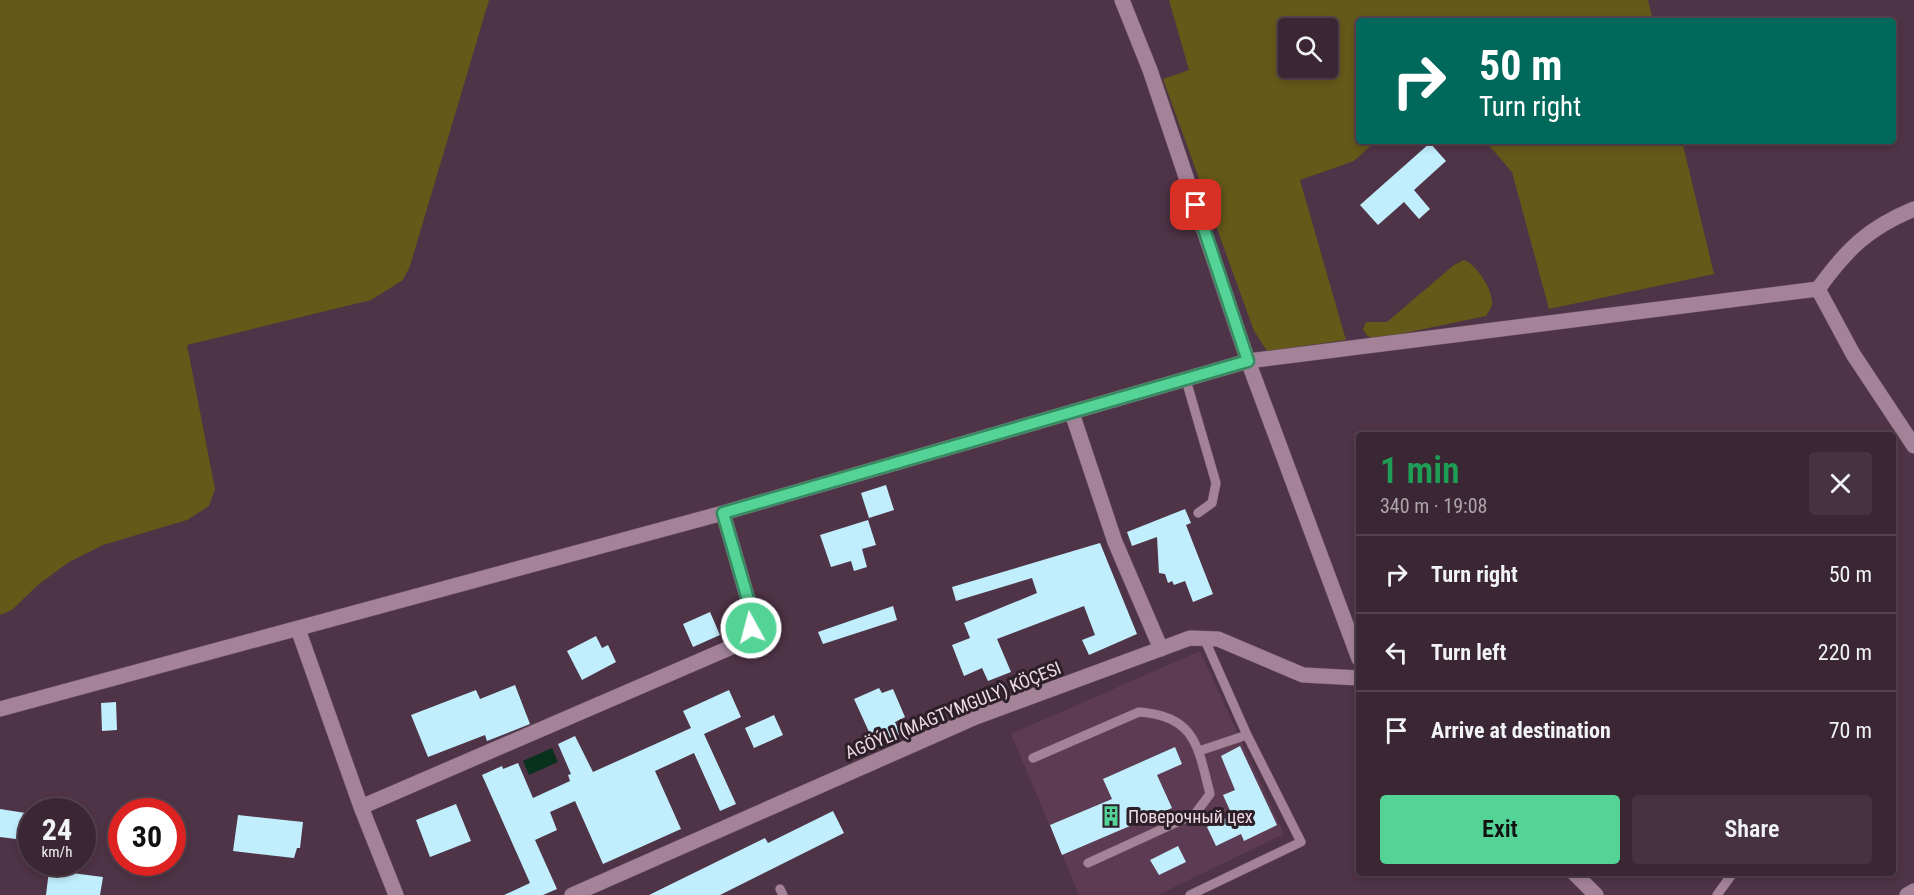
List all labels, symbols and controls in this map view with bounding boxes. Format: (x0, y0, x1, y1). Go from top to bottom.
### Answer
map controls (1278, 18, 1338, 78)
button: search (1278, 18, 1338, 78)
text: 50 m (1479, 41, 1562, 90)
icon: right (1380, 42, 1458, 120)
text: Turn right (1479, 91, 1581, 123)
pin (1170, 179, 1221, 230)
icon: arrive (1179, 188, 1212, 221)
text: 1 min (1380, 450, 1460, 492)
button: close (1809, 452, 1872, 515)
text: 340 m · 19:08 (1380, 494, 1487, 518)
icon: right (1380, 558, 1413, 591)
text: Turn right (1431, 562, 1518, 587)
text: 50 m (1829, 562, 1872, 587)
position arrow (719, 596, 783, 660)
icon: left (1380, 636, 1413, 669)
text: Turn left (1431, 640, 1506, 665)
text: 220 m (1818, 640, 1872, 665)
street label: AGÖÝLI (MAGTYMGULY) KÖÇESI (842, 657, 1064, 764)
icon: arrive (1380, 714, 1413, 747)
text: Arrive at destination (1431, 718, 1611, 743)
text: 70 m (1829, 718, 1872, 743)
button: Exit (1380, 795, 1620, 864)
button: Share (1632, 795, 1872, 864)
speed limit sign: 30 (108, 798, 186, 876)
building icon: Поверочный цех (1099, 804, 1123, 828)
place label: Поверочный цех (1128, 806, 1253, 827)
text: 24 (42, 812, 72, 847)
text: km/h (42, 843, 72, 861)

